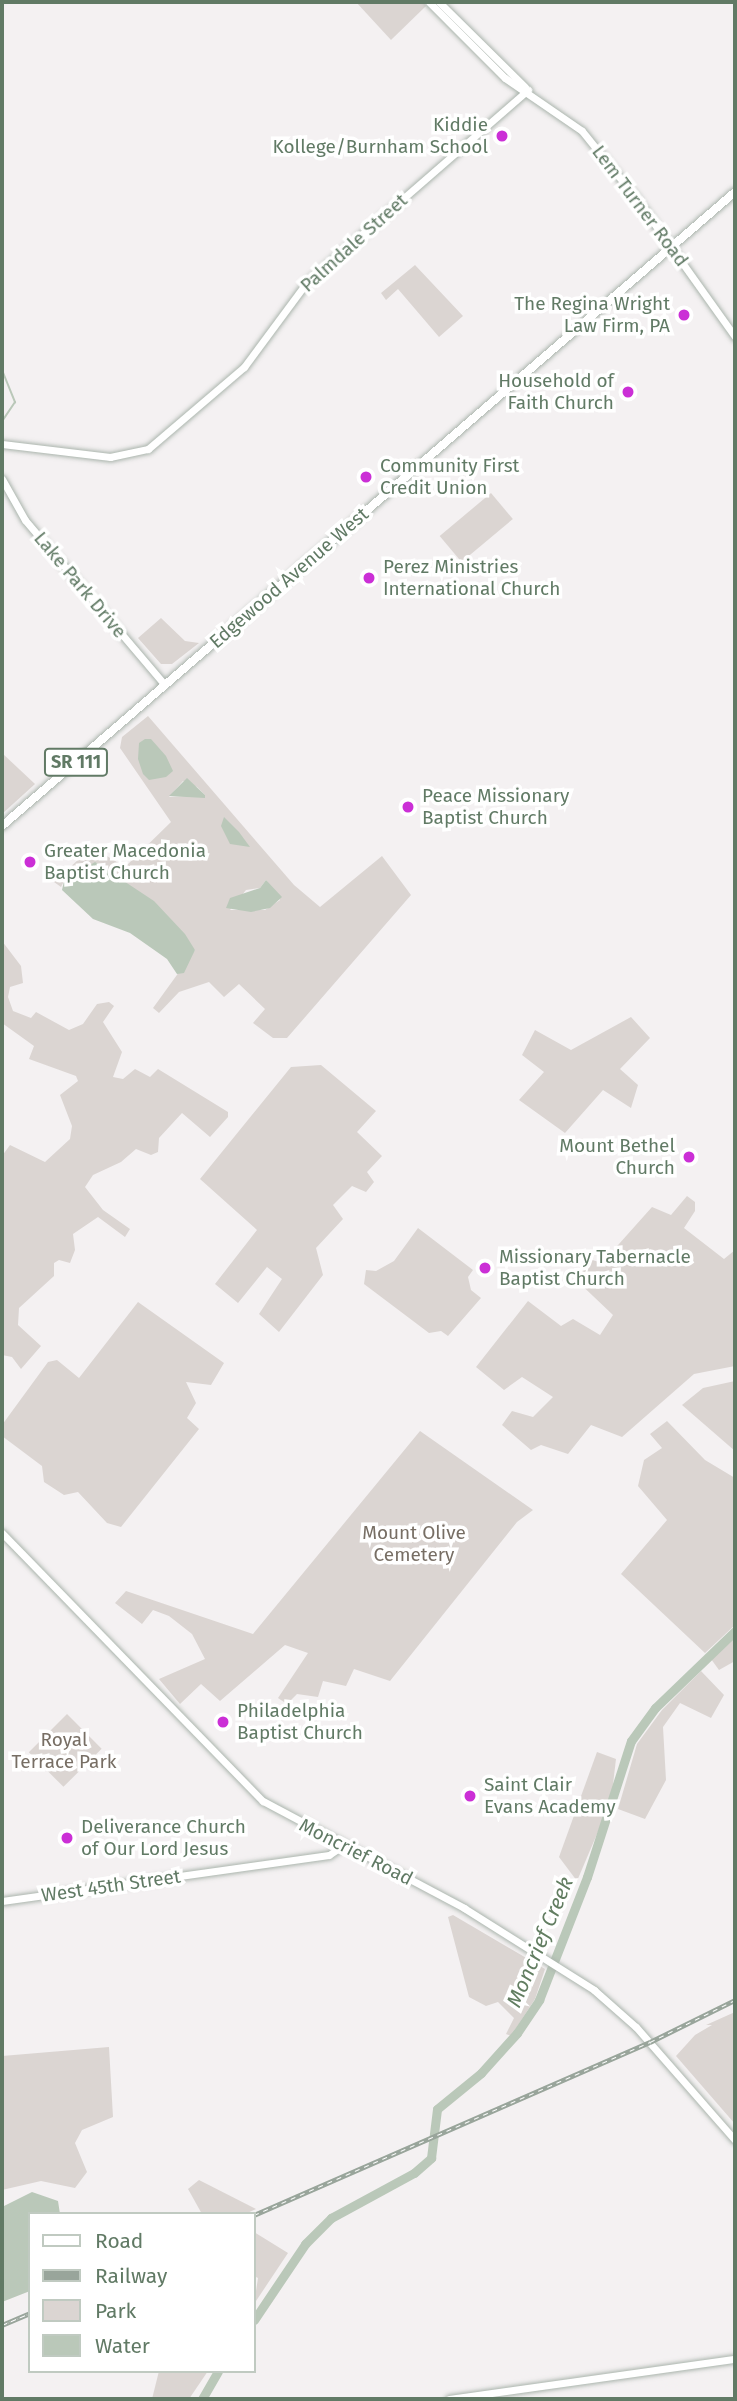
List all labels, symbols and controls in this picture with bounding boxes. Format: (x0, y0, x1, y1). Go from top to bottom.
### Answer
place label: Kiddie Kollege/Burnham School (273, 114, 488, 158)
marker: Kiddie Kollege/Burnham School (494, 128, 510, 144)
street label: Lem Turner Road (587, 141, 693, 271)
street label: Palmdale Street (296, 189, 412, 297)
place label: The Regina Wright Law Firm, PA (514, 293, 670, 337)
marker: The Regina Wright Law Firm, PA (676, 307, 692, 323)
place label: Household of Faith Church (498, 370, 614, 414)
marker: Household of Faith Church (620, 384, 636, 400)
place label: Community First Credit Union (380, 455, 519, 499)
marker: Community First Credit Union (358, 469, 374, 485)
street label: Edgewood Avenue West (205, 503, 373, 653)
street label: Lake Park Drive (29, 527, 131, 643)
place label: Perez Ministries International Church (383, 556, 560, 600)
marker: Perez Ministries International Church (361, 570, 377, 586)
road number: SR 111 (43, 748, 109, 776)
place label: Peace Missionary Baptist Church (422, 785, 569, 829)
marker: Peace Missionary Baptist Church (400, 799, 416, 815)
place label: Greater Macedonia Baptist Church (44, 840, 206, 884)
marker: Greater Macedonia Baptist Church (22, 854, 38, 870)
place label: Mount Bethel Church (559, 1135, 675, 1179)
marker: Mount Bethel Church (681, 1149, 697, 1165)
place label: Missionary Tabernacle Baptist Church (499, 1246, 691, 1290)
marker: Missionary Tabernacle Baptist Church (477, 1260, 493, 1276)
park label: Mount Olive Cemetery (362, 1522, 466, 1566)
place label: Philadelphia Baptist Church (237, 1700, 363, 1744)
marker: Philadelphia Baptist Church (215, 1714, 231, 1730)
park label: Royal Terrace Park (12, 1729, 116, 1773)
place label: Saint Clair Evans Academy (484, 1774, 616, 1818)
marker: Saint Clair Evans Academy (462, 1788, 478, 1804)
street label: Moncrief Road (295, 1814, 417, 1890)
place label: Deliverance Church of Our Lord Jesus (81, 1816, 246, 1860)
marker: Deliverance Church of Our Lord Jesus (59, 1830, 75, 1846)
street label: West 45th Street (40, 1865, 182, 1907)
water label: Moncrief Creek (501, 1873, 579, 2011)
legend (28, 2212, 256, 2373)
text: Road (95, 2228, 143, 2254)
text: Railway (95, 2263, 167, 2289)
text: Park (95, 2298, 136, 2324)
text: Water (95, 2333, 150, 2359)

